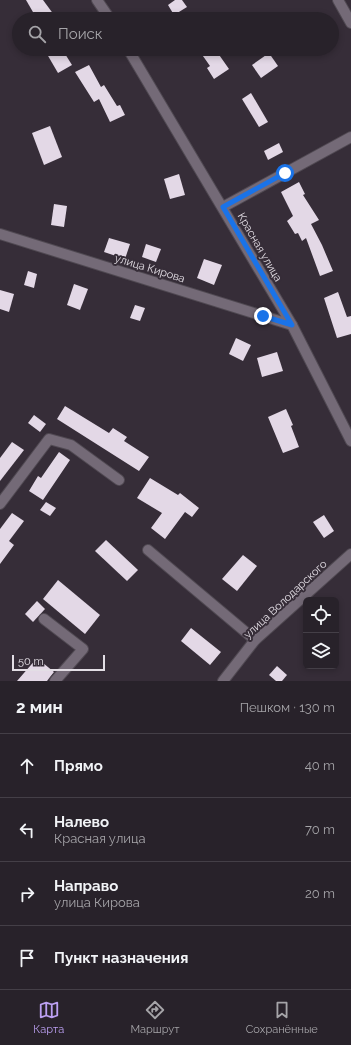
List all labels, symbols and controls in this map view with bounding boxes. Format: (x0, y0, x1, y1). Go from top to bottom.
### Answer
search box (12, 12, 339, 56)
icon: search (26, 23, 48, 45)
text: Поиск (58, 25, 103, 43)
route start (276, 164, 294, 182)
street label: Красная улица (235, 210, 285, 284)
street label: улица Кирова (113, 252, 186, 285)
route end (254, 307, 272, 325)
street label: улица Володарского (241, 557, 330, 641)
map controls (303, 597, 339, 669)
button: locate (303, 597, 339, 633)
button: layers (303, 633, 339, 669)
scale bar (12, 653, 105, 672)
text: 50 m (18, 655, 44, 668)
text: 2 мин (16, 697, 63, 717)
text: Пешком · 130 m (240, 700, 335, 715)
icon: ahead (16, 755, 38, 777)
text: Прямо (54, 757, 103, 775)
text: 40 m (305, 758, 335, 773)
text: Налево (54, 813, 109, 831)
icon: left (16, 819, 38, 841)
text: 70 m (305, 822, 335, 837)
text: Красная улица (54, 831, 146, 846)
text: Направо (54, 877, 118, 895)
icon: right (16, 883, 38, 905)
text: 20 m (305, 886, 335, 901)
text: улица Кирова (54, 895, 140, 910)
icon: arrive (16, 947, 38, 969)
text: Пункт назначения (54, 949, 188, 967)
tab: Карта (33, 999, 64, 1036)
tab: Маршрут (130, 999, 179, 1036)
tab: Сохранённые (246, 999, 318, 1036)

